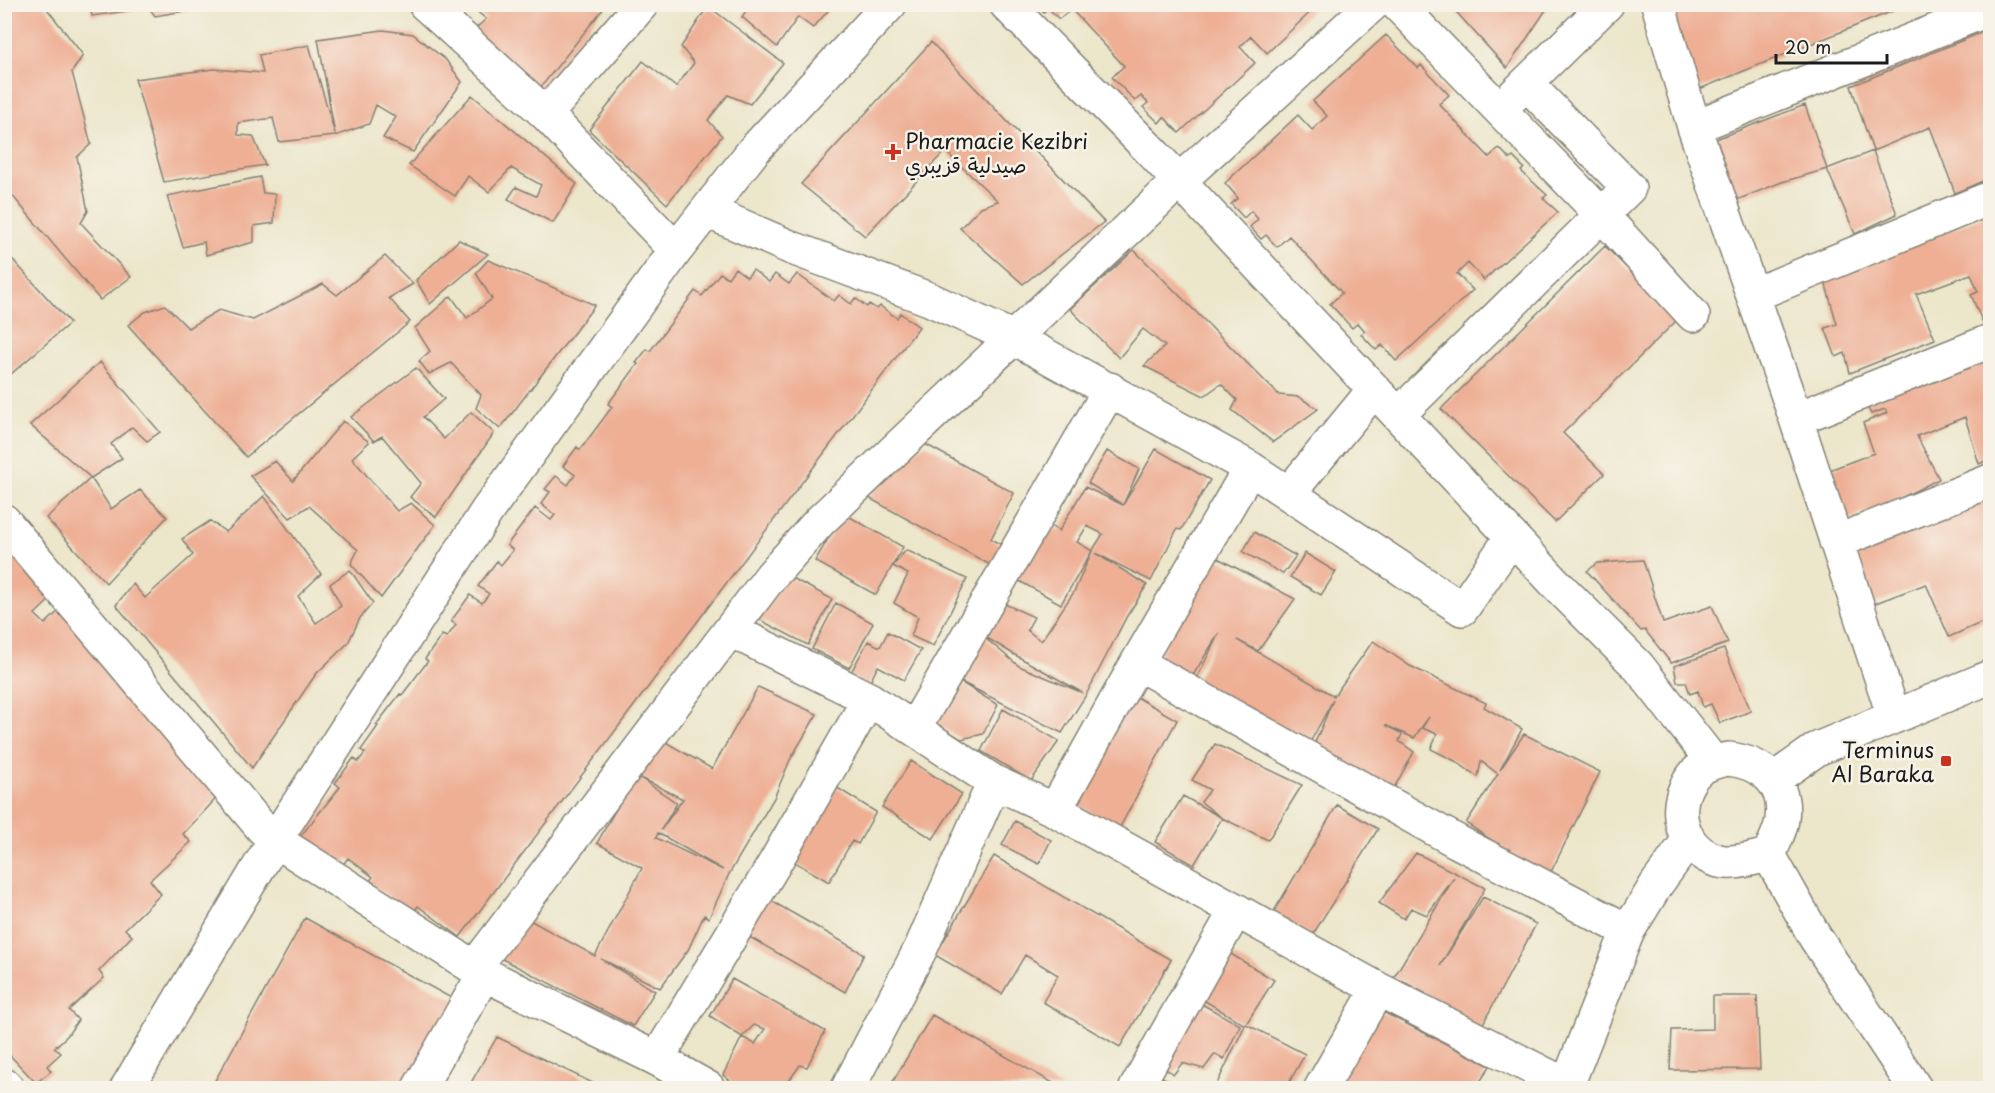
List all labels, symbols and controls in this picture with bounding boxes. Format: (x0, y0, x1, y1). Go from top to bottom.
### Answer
scale bar (1776, 27, 1887, 65)
text: 20 m (1785, 33, 1831, 60)
place label: Pharmacie Kezibri صيدلية قزيبري (905, 124, 1088, 181)
marker: Pharmacie Kezibri صيدلية قزيبري (886, 145, 900, 159)
place label: Terminus Al Baraka (1831, 733, 1935, 789)
marker: Terminus Al Baraka (1939, 754, 1953, 768)

